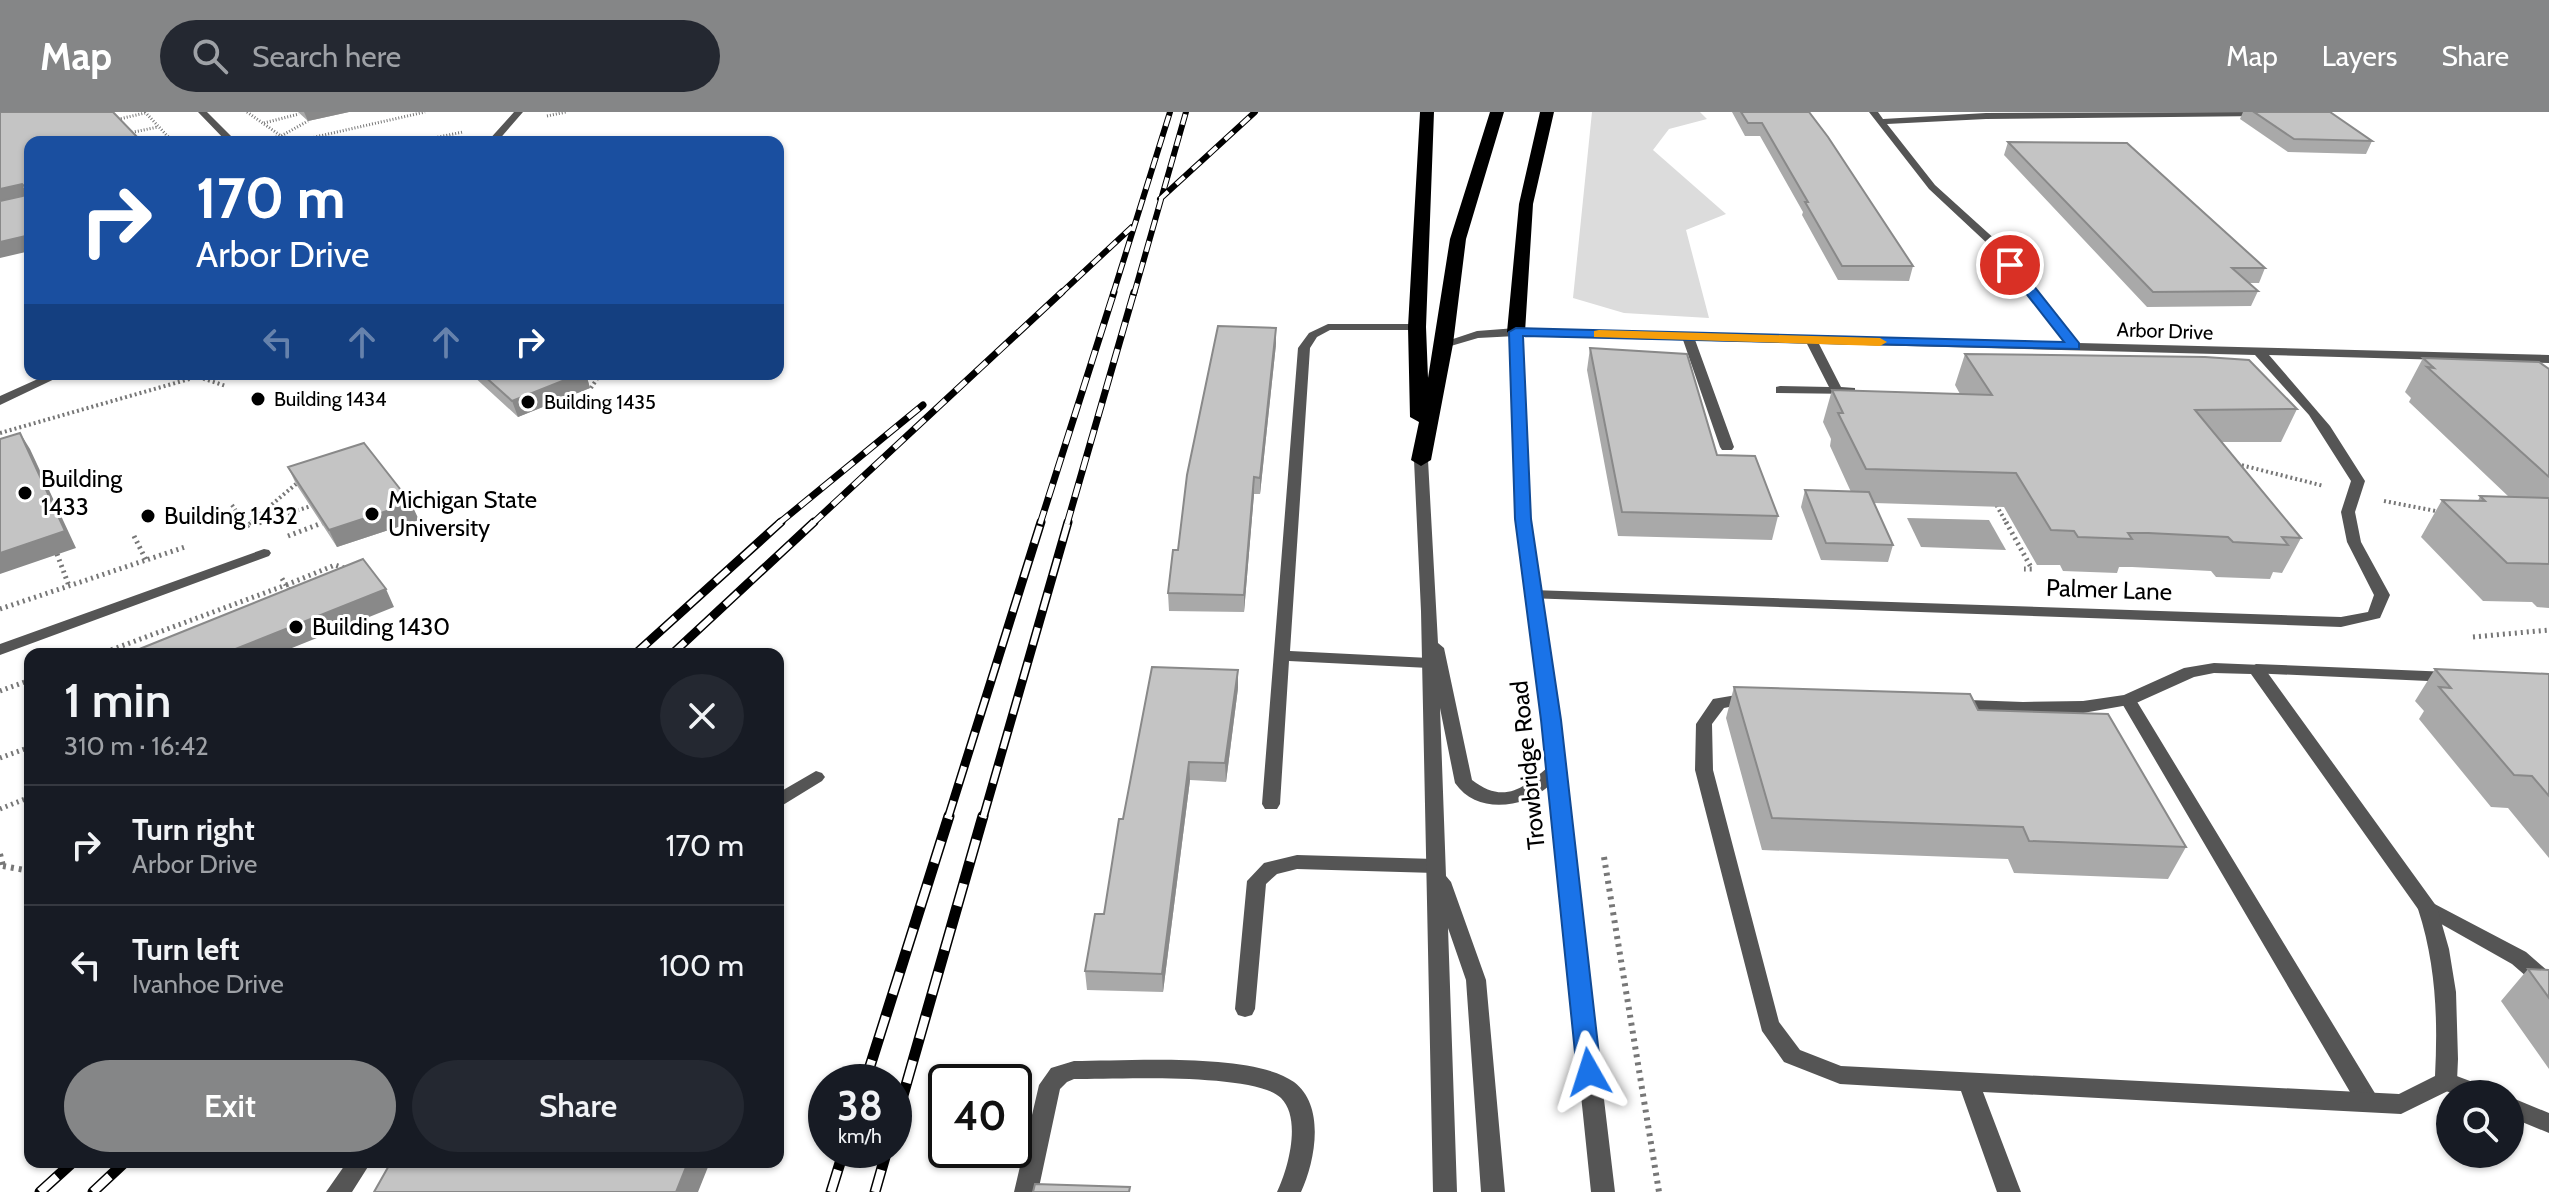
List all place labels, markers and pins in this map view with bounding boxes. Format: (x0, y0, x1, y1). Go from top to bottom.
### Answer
pin (1976, 231, 2044, 299)
place label: Building 1434 (274, 387, 387, 411)
marker: Building 1434 (249, 390, 267, 408)
place label: Building 1435 (544, 390, 656, 414)
marker: Building 1435 (519, 393, 537, 411)
place label: Building 1433 (41, 464, 123, 521)
marker: Building 1433 (16, 484, 34, 502)
place label: Michigan State University (388, 485, 537, 542)
place label: Building 1432 (164, 501, 298, 530)
marker: Michigan State University (363, 505, 381, 523)
marker: Building 1432 (139, 507, 157, 525)
place label: Building 1430 (312, 612, 450, 641)
marker: Building 1430 (287, 618, 305, 636)

